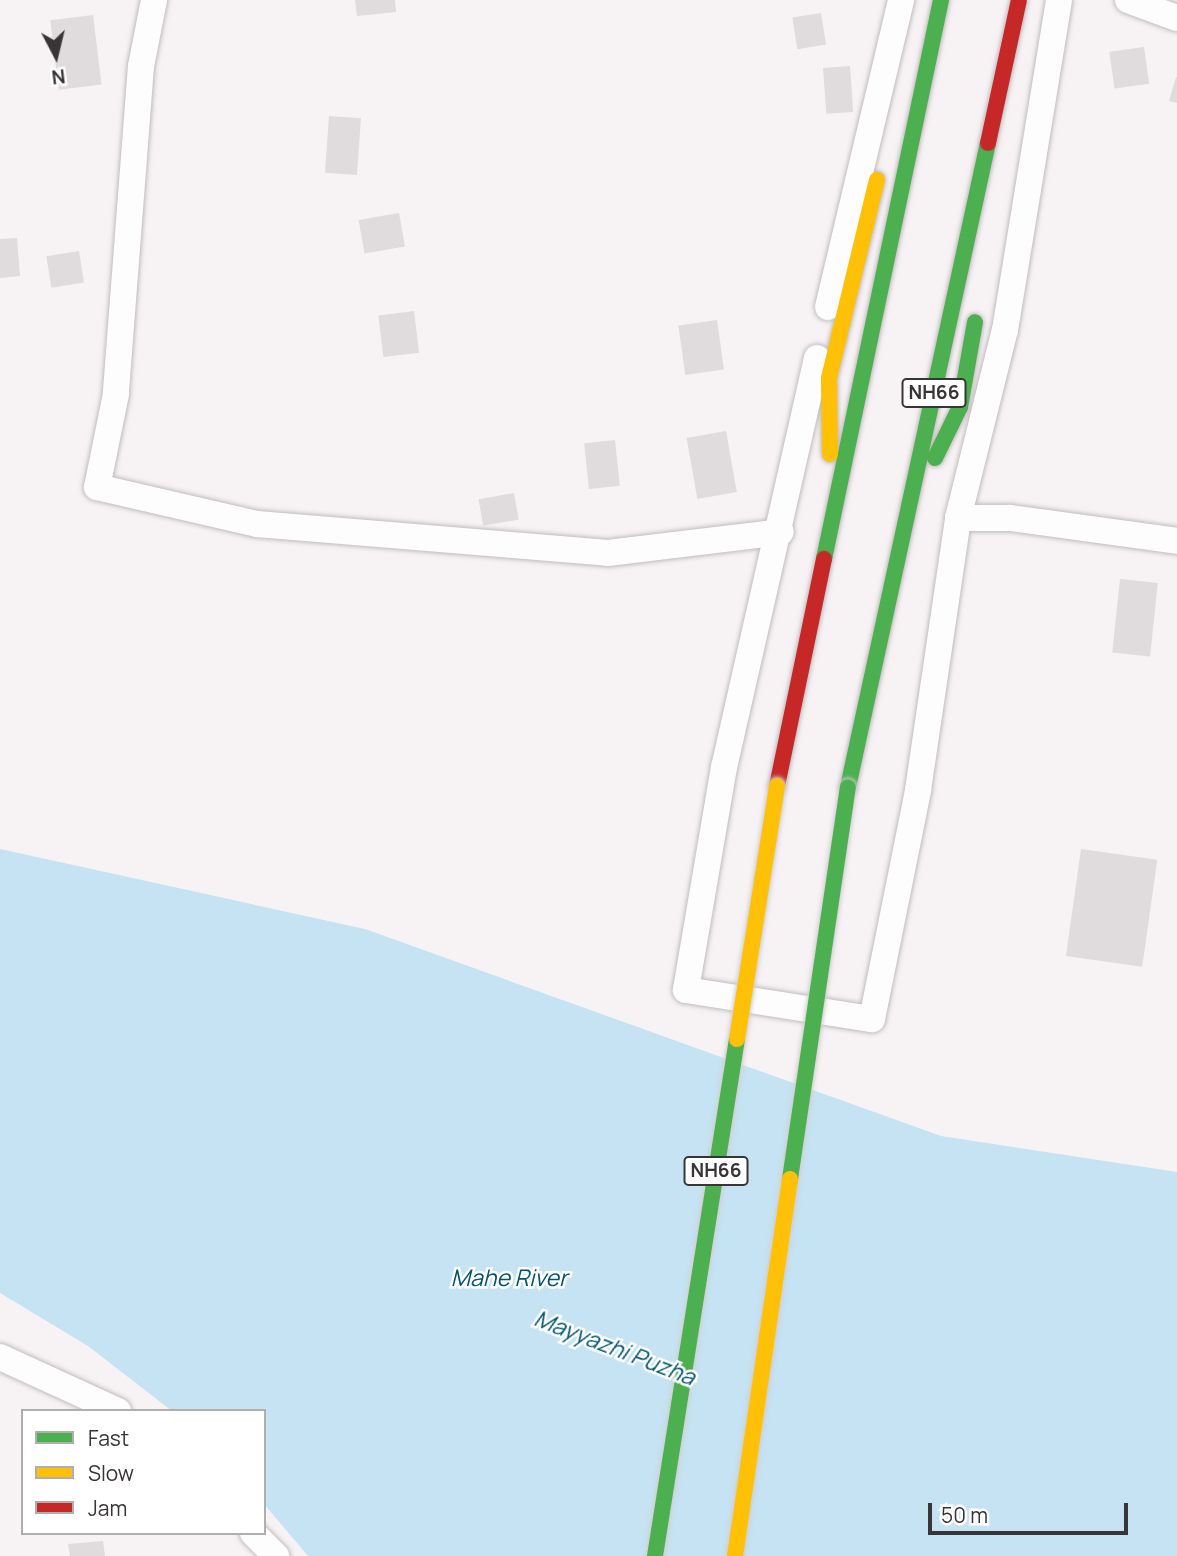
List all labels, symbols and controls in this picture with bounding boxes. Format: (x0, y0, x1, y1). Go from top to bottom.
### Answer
north arrow (21, 21, 91, 91)
text: N (50, 63, 67, 91)
road number: NH66 (901, 378, 967, 408)
road number: NH66 (683, 1156, 749, 1186)
water label: Mahe River (451, 1263, 567, 1291)
water label: Mayyazhi Puzha (531, 1304, 699, 1390)
legend (21, 1409, 266, 1535)
text: Fast (88, 1424, 129, 1452)
text: Slow (88, 1459, 134, 1487)
scale bar (932, 1490, 1132, 1534)
text: Jam (88, 1494, 127, 1522)
text: 50 m (941, 1501, 988, 1529)

